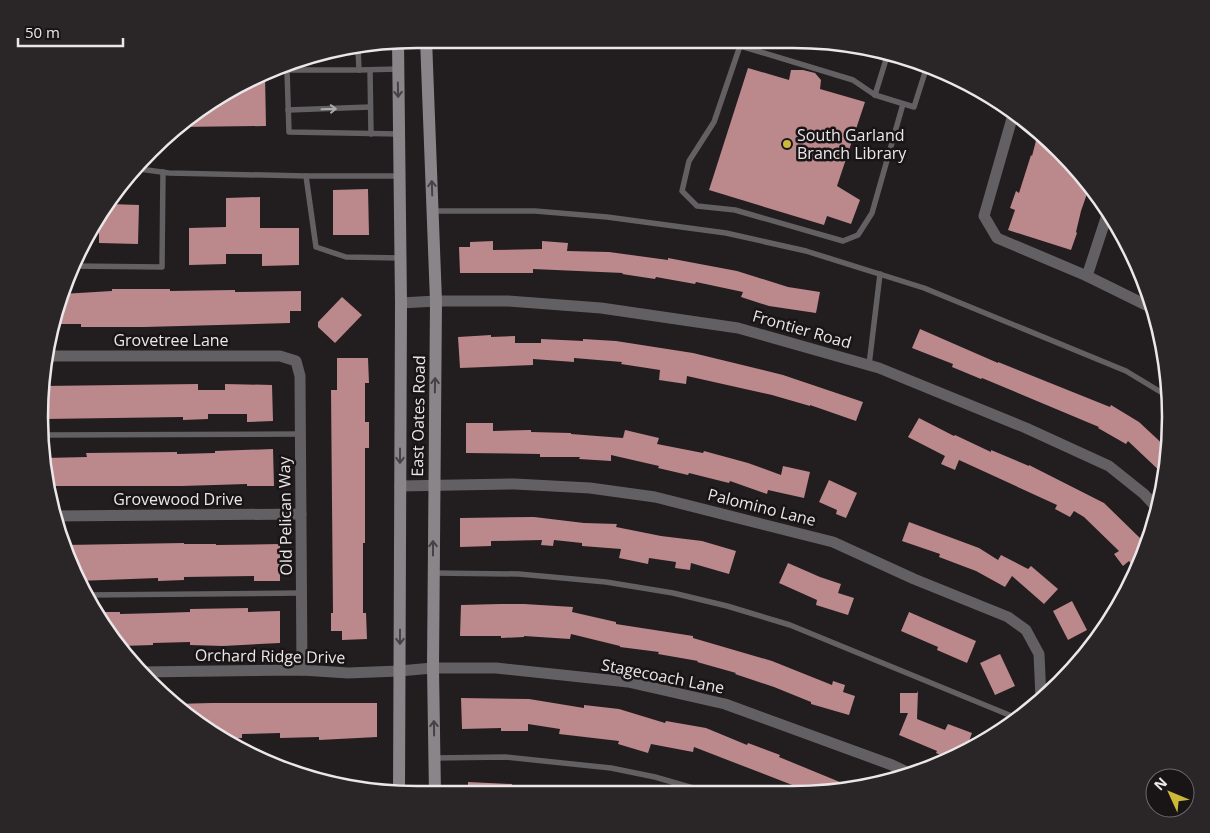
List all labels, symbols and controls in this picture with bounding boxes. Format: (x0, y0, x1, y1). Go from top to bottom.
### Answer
scale bar (18, 15, 122, 47)
text: 50 m (25, 22, 60, 42)
one-way arrow (393, 82, 403, 98)
one-way arrow (321, 104, 337, 113)
place label: South Garland Branch Library (797, 124, 907, 164)
marker: South Garland Branch Library (781, 138, 793, 150)
one-way arrow (427, 180, 437, 196)
street label: Frontier Road (750, 304, 854, 354)
street label: Grovetree Lane (113, 329, 229, 351)
street label: East Oates Road (406, 355, 430, 477)
one-way arrow (430, 377, 440, 394)
one-way arrow (395, 447, 405, 463)
street label: Old Pelican Way (273, 455, 297, 576)
street label: Palomino Lane (706, 483, 818, 531)
street label: Grovewood Drive (113, 488, 243, 510)
one-way arrow (428, 540, 438, 556)
one-way arrow (395, 628, 405, 645)
street label: Orchard Ridge Drive (195, 644, 345, 668)
street label: Stagecoach Lane (600, 653, 726, 699)
one-way arrow (429, 720, 439, 736)
north arrow (1145, 768, 1195, 818)
text: N (1149, 773, 1171, 794)

